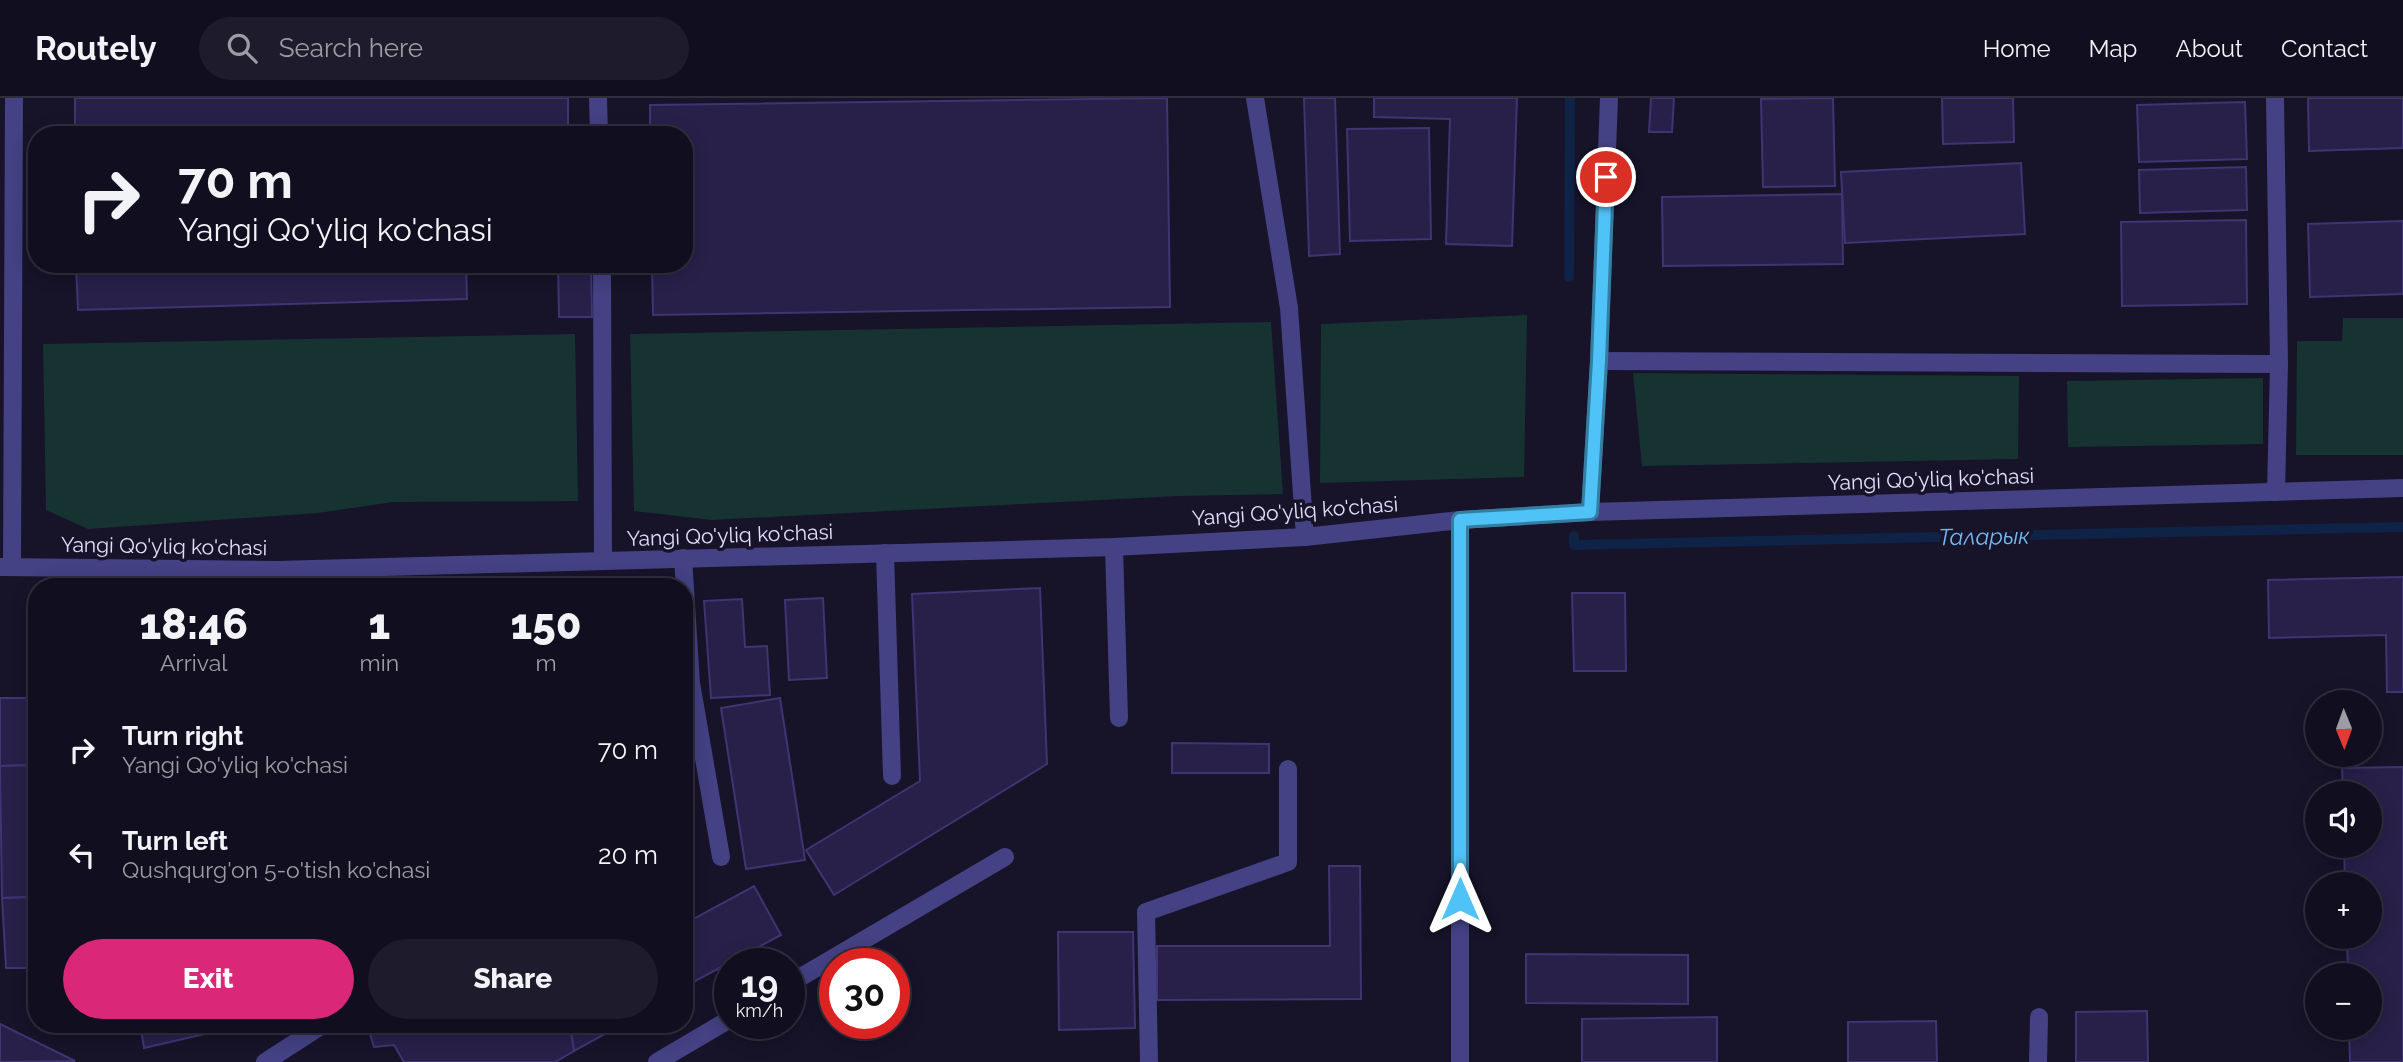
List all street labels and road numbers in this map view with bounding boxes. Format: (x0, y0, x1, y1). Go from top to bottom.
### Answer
street label: Yangi Qo'yliq ko'chasi (1827, 463, 2035, 495)
street label: Yangi Qo'yliq ko'chasi (1191, 491, 1399, 531)
street label: Yangi Qo'yliq ko'chasi (626, 519, 834, 551)
street label: Yangi Qo'yliq ko'chasi (61, 532, 267, 560)

